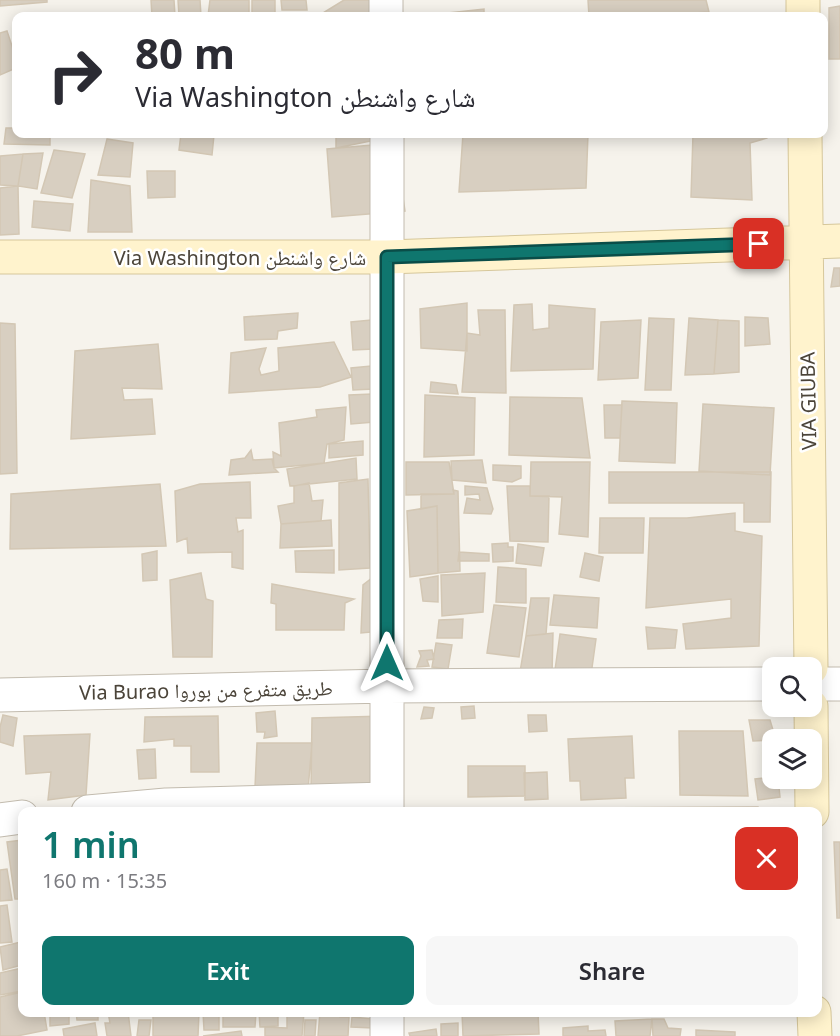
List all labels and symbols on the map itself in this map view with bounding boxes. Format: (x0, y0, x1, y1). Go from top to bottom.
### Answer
pin (733, 218, 784, 269)
street label: Via Washington شارع واشنطن (114, 244, 366, 271)
street label: VIA GIUBA (794, 351, 822, 450)
position arrow (355, 631, 419, 695)
street label: Via Burao طريق متفرع من بوروا (79, 674, 333, 706)

